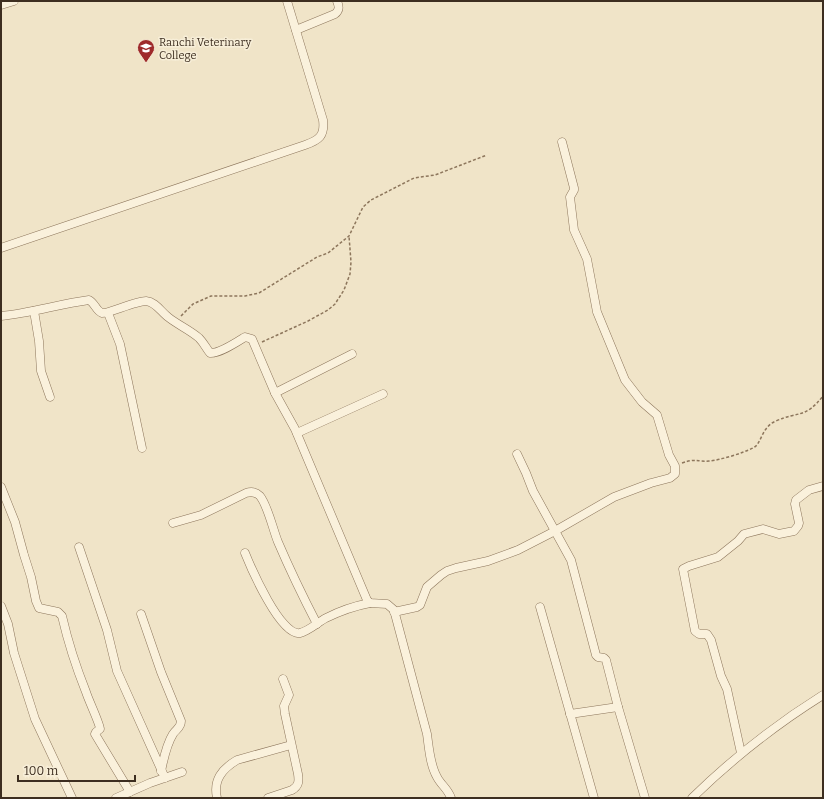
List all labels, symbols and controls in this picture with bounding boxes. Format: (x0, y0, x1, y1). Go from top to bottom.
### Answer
place label: Ranchi Veterinary College (159, 36, 251, 62)
school or university icon: Ranchi Veterinary College (136, 38, 156, 63)
scale bar (18, 757, 135, 783)
text: 100 m (24, 764, 59, 778)

